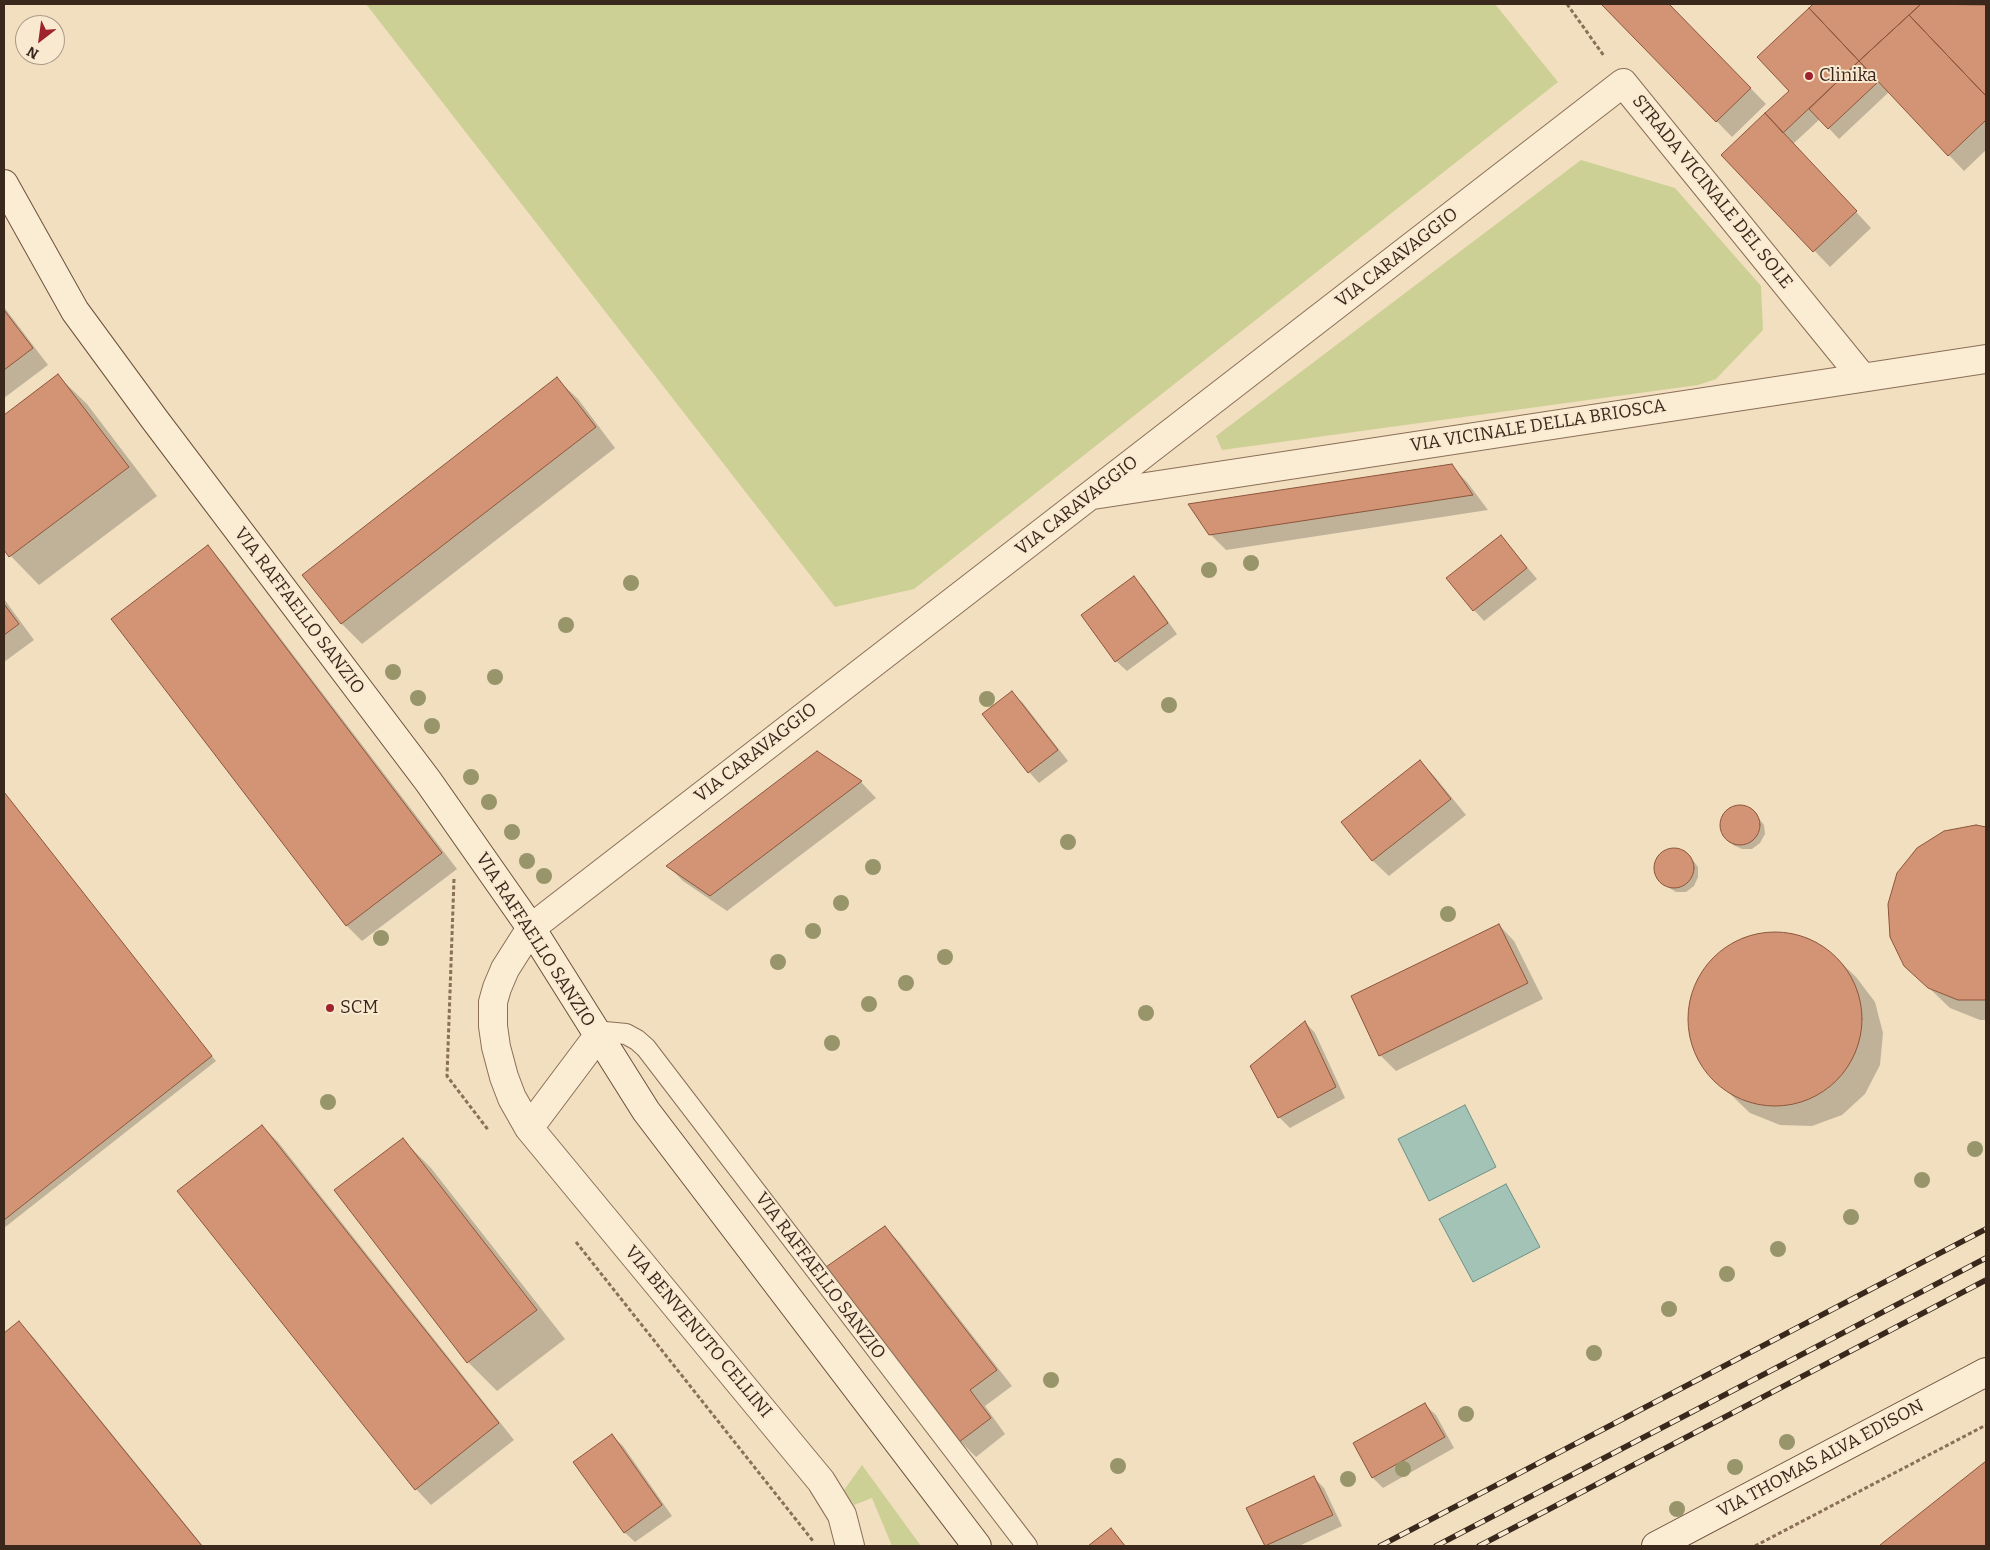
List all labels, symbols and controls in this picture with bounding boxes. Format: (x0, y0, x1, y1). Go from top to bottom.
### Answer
north arrow (15, 15, 65, 65)
text: N (24, 42, 42, 63)
place label: Clinika (1819, 65, 1877, 87)
marker: Clinika (1803, 70, 1815, 82)
street label: STRADA VICINALE DEL SOLE (1627, 91, 1797, 293)
street label: VIA CARAVAGGIO (1331, 203, 1463, 313)
street label: VIA VICINALE DELLA BRIOSCA (1409, 395, 1667, 457)
street label: VIA CARAVAGGIO (1011, 451, 1143, 561)
street label: VIA RAFFAELLO SANZIO (229, 523, 369, 699)
street label: VIA CARAVAGGIO (690, 698, 822, 808)
street label: VIA RAFFAELLO SANZIO (471, 849, 599, 1031)
place label: SCM (340, 997, 378, 1019)
marker: SCM (324, 1002, 336, 1014)
street label: VIA RAFFAELLO SANZIO (750, 1188, 890, 1364)
street label: VIA BENVENUTO CELLINI (620, 1242, 776, 1422)
street label: VIA THOMAS ALVA EDISON (1714, 1395, 1928, 1523)

